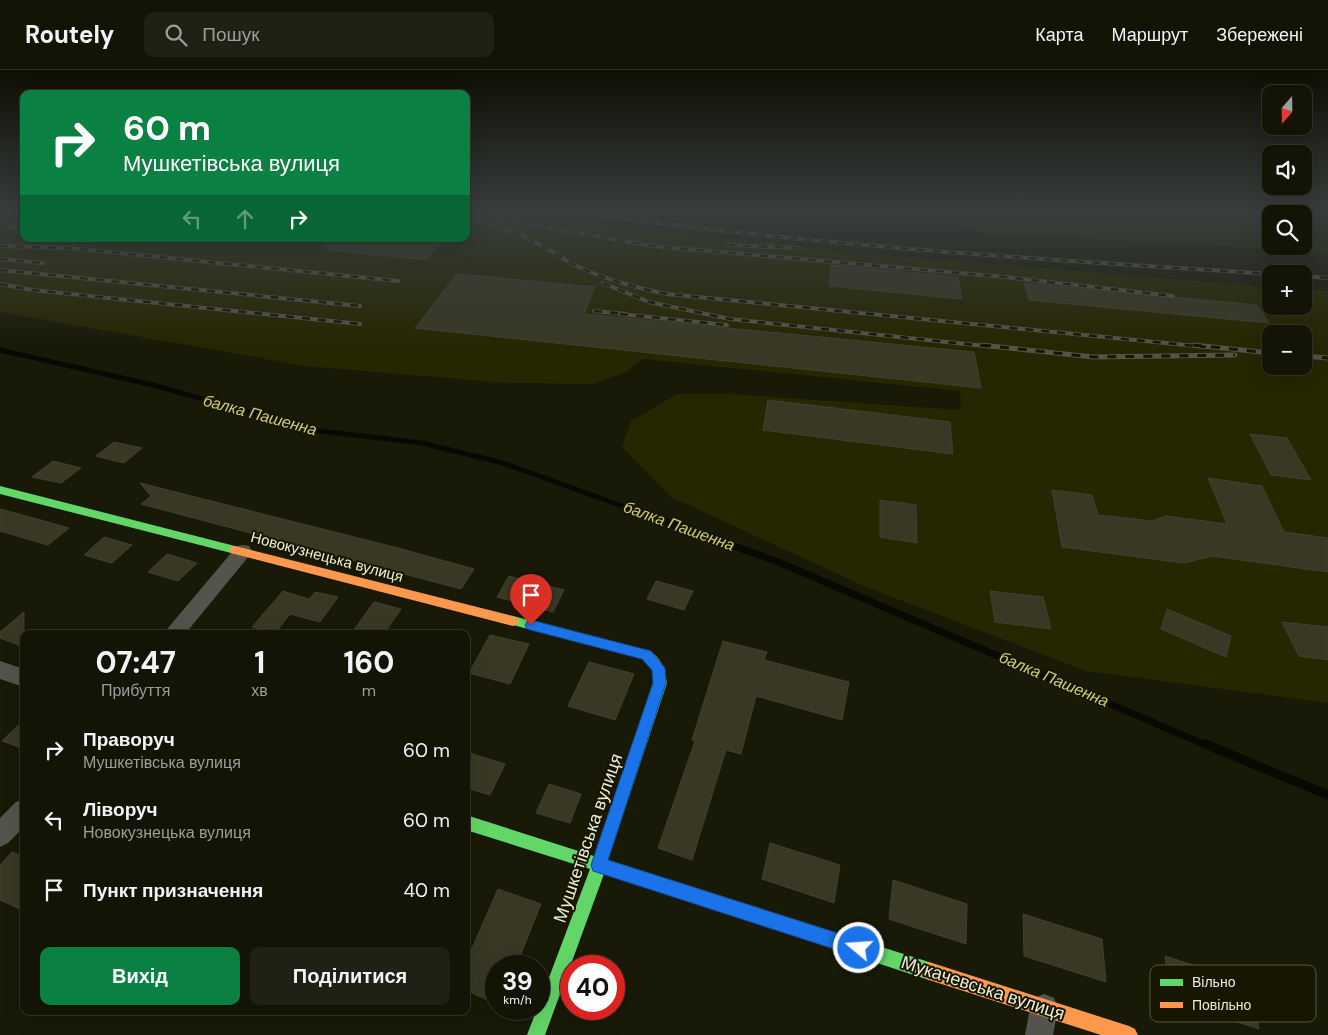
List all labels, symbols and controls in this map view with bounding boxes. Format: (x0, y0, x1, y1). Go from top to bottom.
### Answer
search box (144, 12, 494, 57)
text: Routely (25, 19, 114, 50)
icon: search (162, 21, 190, 49)
text: Пошук (202, 22, 260, 47)
text: Карта (1035, 23, 1083, 47)
text: Маршрут (1111, 23, 1188, 47)
text: Збережені (1216, 23, 1303, 47)
north arrow (1262, 85, 1312, 135)
map controls (1262, 85, 1312, 375)
text: 60 m (123, 105, 211, 151)
icon: right (40, 110, 105, 175)
button: sound (1262, 145, 1312, 195)
text: Мушкетівська вулиця (123, 149, 340, 178)
icon: left (178, 205, 206, 233)
icon: ahead (231, 205, 259, 233)
icon: right (284, 205, 312, 233)
button: search (1262, 205, 1312, 255)
button: + (1262, 265, 1312, 315)
button: − (1262, 325, 1312, 375)
water label: балка Пашенна (201, 390, 319, 440)
water label: балка Пашенна (620, 496, 738, 556)
street label: Новокузнецька вулиця (248, 527, 406, 587)
pin (510, 574, 552, 625)
icon: arrive (517, 581, 545, 609)
text: 07:47 (96, 643, 176, 682)
text: 1 (254, 643, 265, 682)
text: 160 (343, 643, 394, 682)
water label: балка Пашенна (996, 646, 1112, 712)
text: Прибуття (101, 680, 170, 701)
text: хв (251, 680, 268, 701)
text: m (362, 680, 376, 701)
text: Праворуч (83, 727, 175, 752)
icon: right (40, 736, 68, 764)
text: 60 m (403, 738, 450, 763)
street label: Мушкетівська вулиця (548, 750, 628, 926)
text: Мушкетівська вулиця (83, 752, 241, 773)
text: Ліворуч (83, 797, 158, 822)
icon: left (40, 806, 68, 834)
text: 60 m (403, 808, 450, 833)
text: Новокузнецька вулиця (83, 822, 251, 843)
icon: arrive (40, 876, 68, 904)
text: Пункт призначення (83, 878, 263, 903)
text: 40 m (403, 878, 450, 903)
position arrow (832, 921, 884, 973)
button: Вихід (40, 947, 240, 1005)
button: Поділитися (250, 947, 450, 1005)
street label: Мукачевська вулиця (898, 950, 1068, 1026)
speed limit sign: 40 (560, 955, 625, 1020)
text: 39 (502, 965, 533, 998)
legend (1150, 965, 1316, 1022)
text: Вільно (1192, 973, 1236, 991)
text: km/h (503, 992, 532, 1008)
text: Повільно (1192, 996, 1252, 1014)

